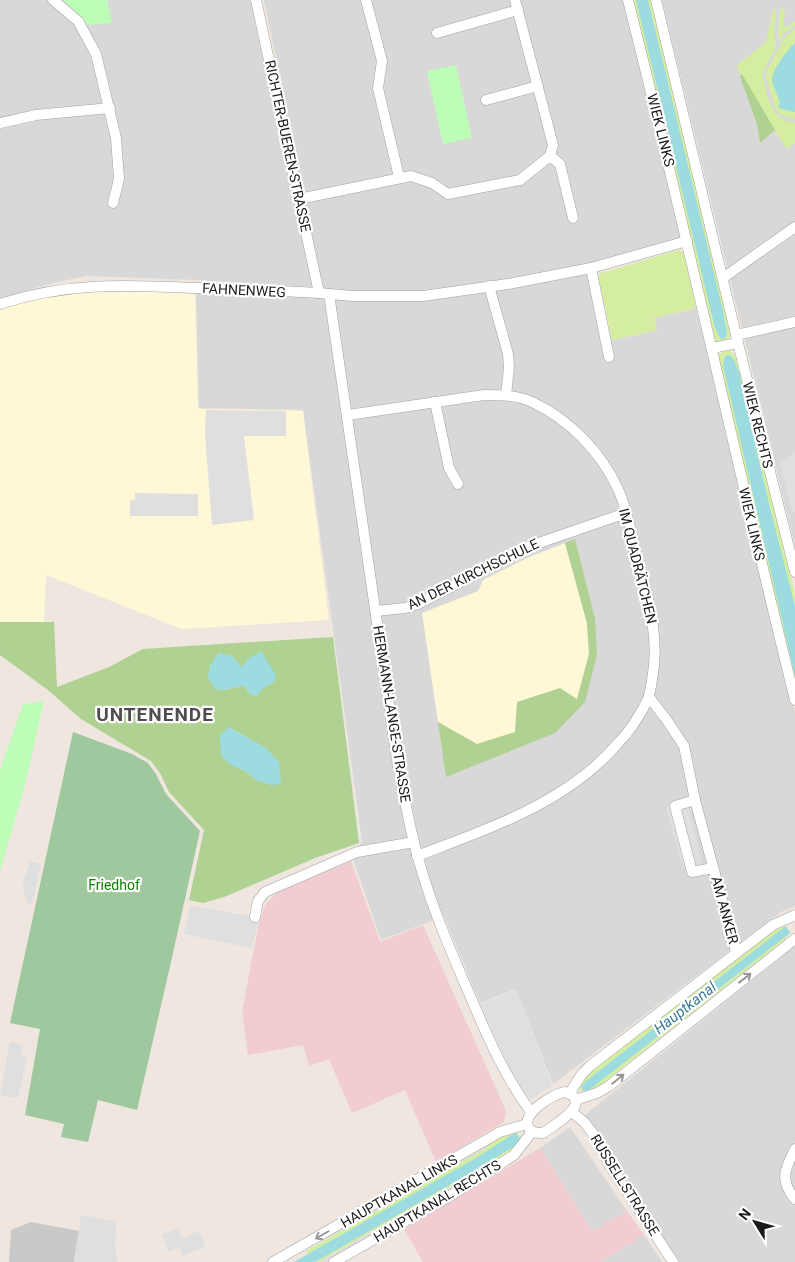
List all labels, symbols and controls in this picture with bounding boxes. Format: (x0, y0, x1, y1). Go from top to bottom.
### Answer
street label: RICHTER-BUEREN-STRASSE (262, 59, 314, 233)
street label: WIEK LINKS (644, 92, 678, 168)
street label: FAHNENWEG (202, 280, 286, 300)
street label: WIEK RECHTS (740, 380, 776, 470)
street label: WIEK LINKS (736, 486, 768, 562)
street label: IM QUADRÄTCHEN (616, 507, 660, 625)
street label: AN DER KIRCHSCHULE (405, 535, 541, 613)
street label: HERMANN-LANGE-STRASSE (370, 624, 414, 804)
district label: UNTENENDE (96, 703, 214, 726)
street label: AM ANKER (708, 874, 742, 946)
park label: Friedhof (88, 877, 140, 893)
one-way arrow (738, 972, 751, 983)
water label: Hauptkanal (650, 978, 720, 1038)
one-way arrow (611, 1073, 624, 1084)
street label: RUSSELLSTRASSE (587, 1131, 663, 1239)
street label: HAUPTKANAL LINKS (338, 1151, 460, 1231)
street label: HAUPTKANAL RECHTS (370, 1157, 504, 1245)
north arrow (730, 1197, 780, 1247)
text: N (735, 1205, 754, 1223)
one-way arrow (315, 1230, 329, 1240)

